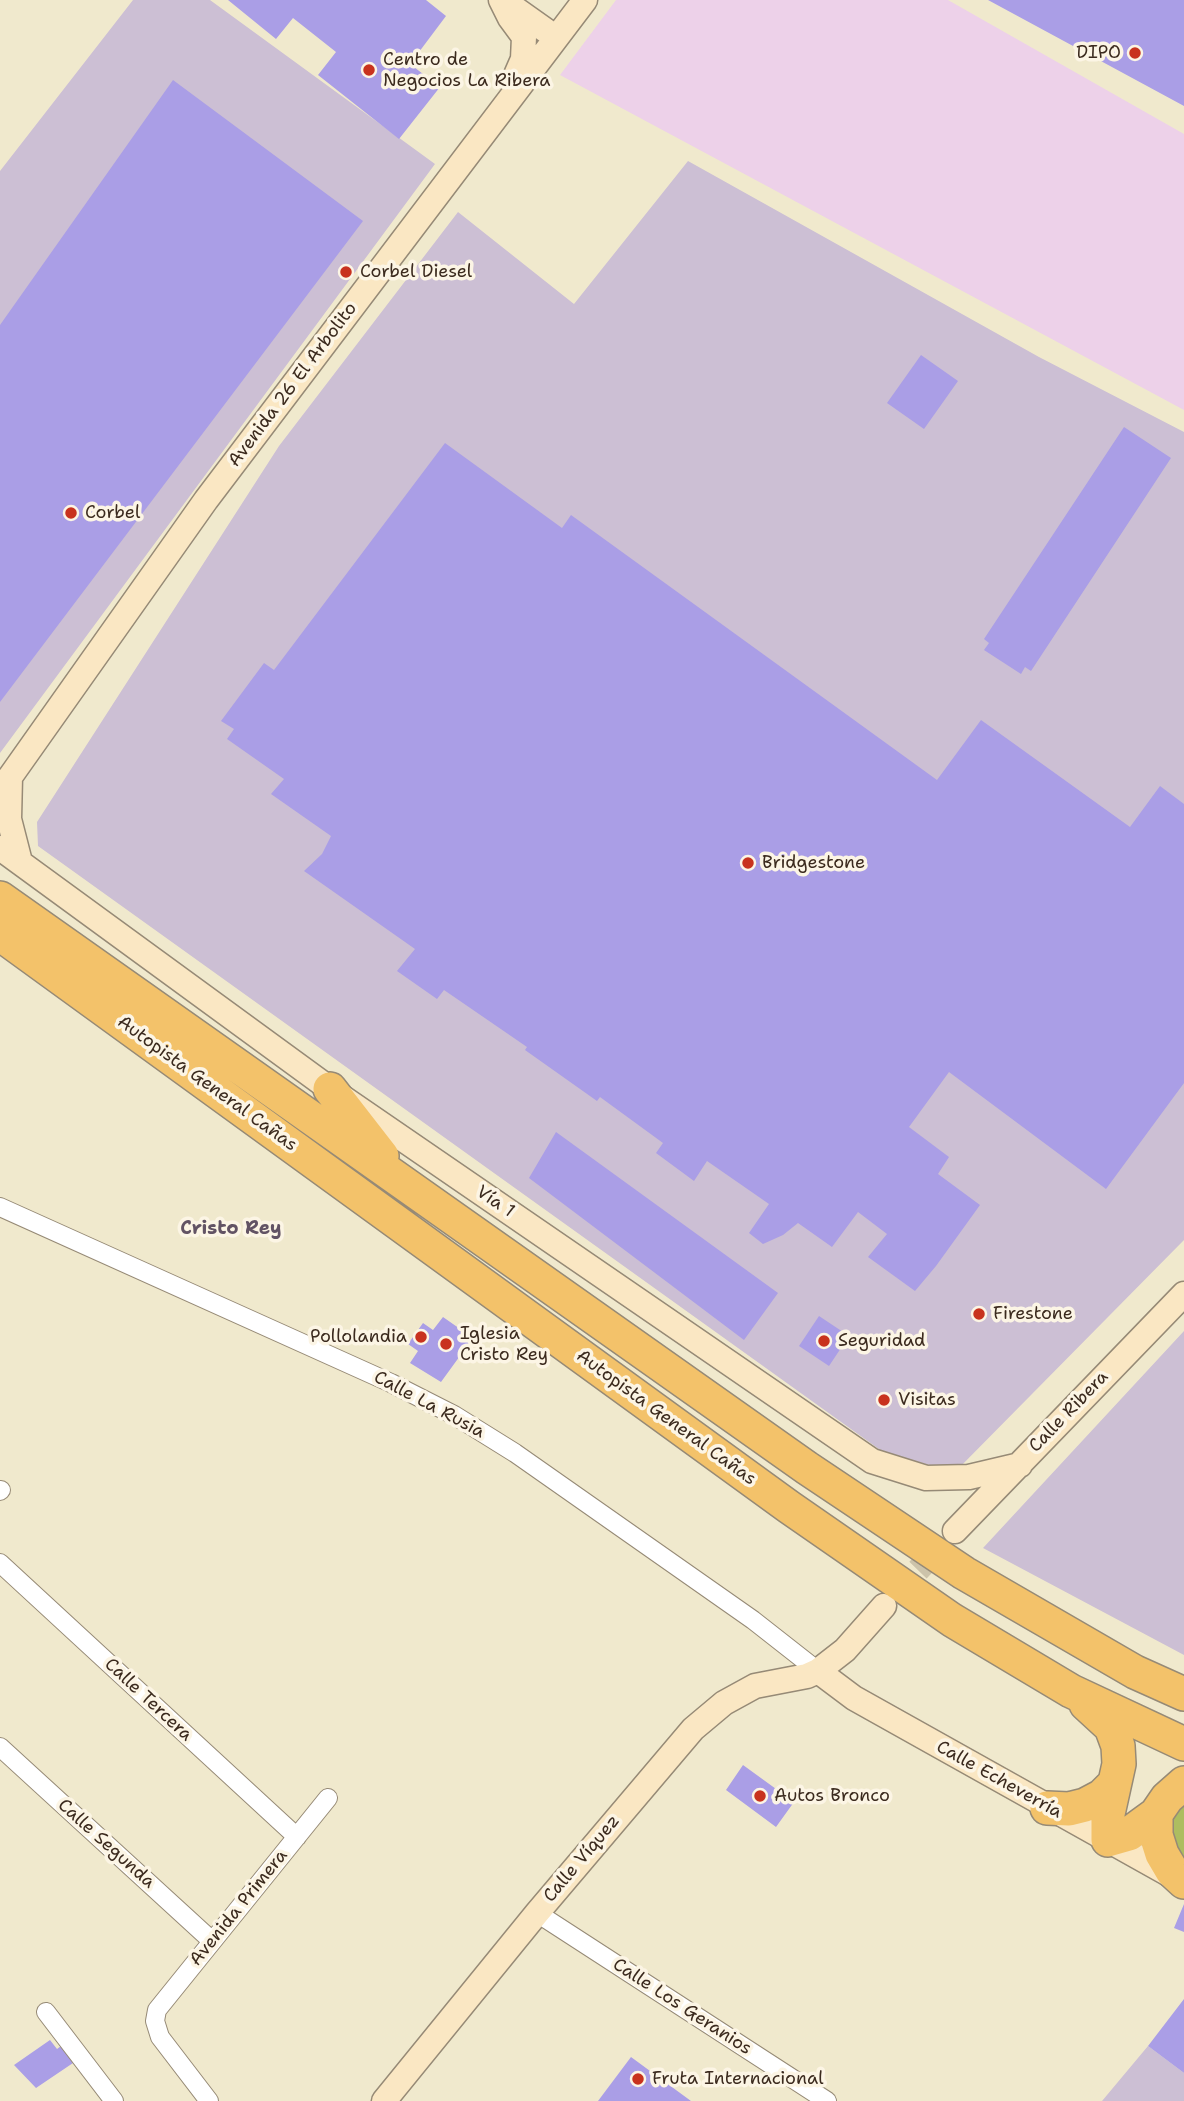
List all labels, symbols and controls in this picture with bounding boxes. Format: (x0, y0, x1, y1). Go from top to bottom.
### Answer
place label: DIPO (1076, 42, 1121, 64)
marker: DIPO (1127, 45, 1143, 61)
place label: Centro de Negocios La Ribera (383, 49, 551, 92)
marker: Centro de Negocios La Ribera (361, 62, 377, 78)
place label: Corbel Diesel (360, 261, 472, 283)
marker: Corbel Diesel (338, 264, 354, 280)
street label: Avenida 26 El Arbolito (224, 298, 362, 472)
place label: Corbel (85, 502, 140, 524)
marker: Corbel (63, 505, 79, 521)
place label: Bridgestone (762, 852, 865, 874)
marker: Bridgestone (740, 855, 756, 871)
street label: Autopista General Cañas (113, 1011, 301, 1157)
street label: Vía 1 (472, 1181, 518, 1223)
district label: Cristo Rey (180, 1218, 282, 1240)
place label: Firestone (993, 1303, 1073, 1325)
marker: Firestone (971, 1306, 987, 1322)
place label: Iglesia Cristo Rey (460, 1323, 548, 1366)
place label: Pollolandia (310, 1326, 407, 1348)
marker: Pollolandia (413, 1329, 429, 1345)
place label: Seguridad (838, 1330, 926, 1352)
marker: Seguridad (816, 1333, 832, 1349)
marker: Iglesia Cristo Rey (438, 1336, 454, 1352)
street label: Autopista General Cañas (572, 1345, 760, 1491)
street label: Calle La Rusia (370, 1367, 488, 1443)
street label: Calle Ribera (1025, 1367, 1113, 1457)
place label: Visitas (898, 1389, 956, 1411)
marker: Visitas (876, 1392, 892, 1408)
street label: Calle Tercera (100, 1654, 196, 1746)
street label: Calle Echeverría (932, 1737, 1066, 1823)
place label: Autos Bronco (774, 1785, 890, 1807)
marker: Autos Bronco (752, 1788, 768, 1804)
street label: Calle Segunda (53, 1795, 159, 1893)
street label: Calle Víquez (539, 1811, 625, 1907)
street label: Avenida Primera (186, 1846, 292, 1970)
street label: Calle Los Geranios (608, 1954, 756, 2060)
place label: Fruta Internacional (652, 2068, 824, 2090)
marker: Fruta Internacional (630, 2071, 646, 2087)

